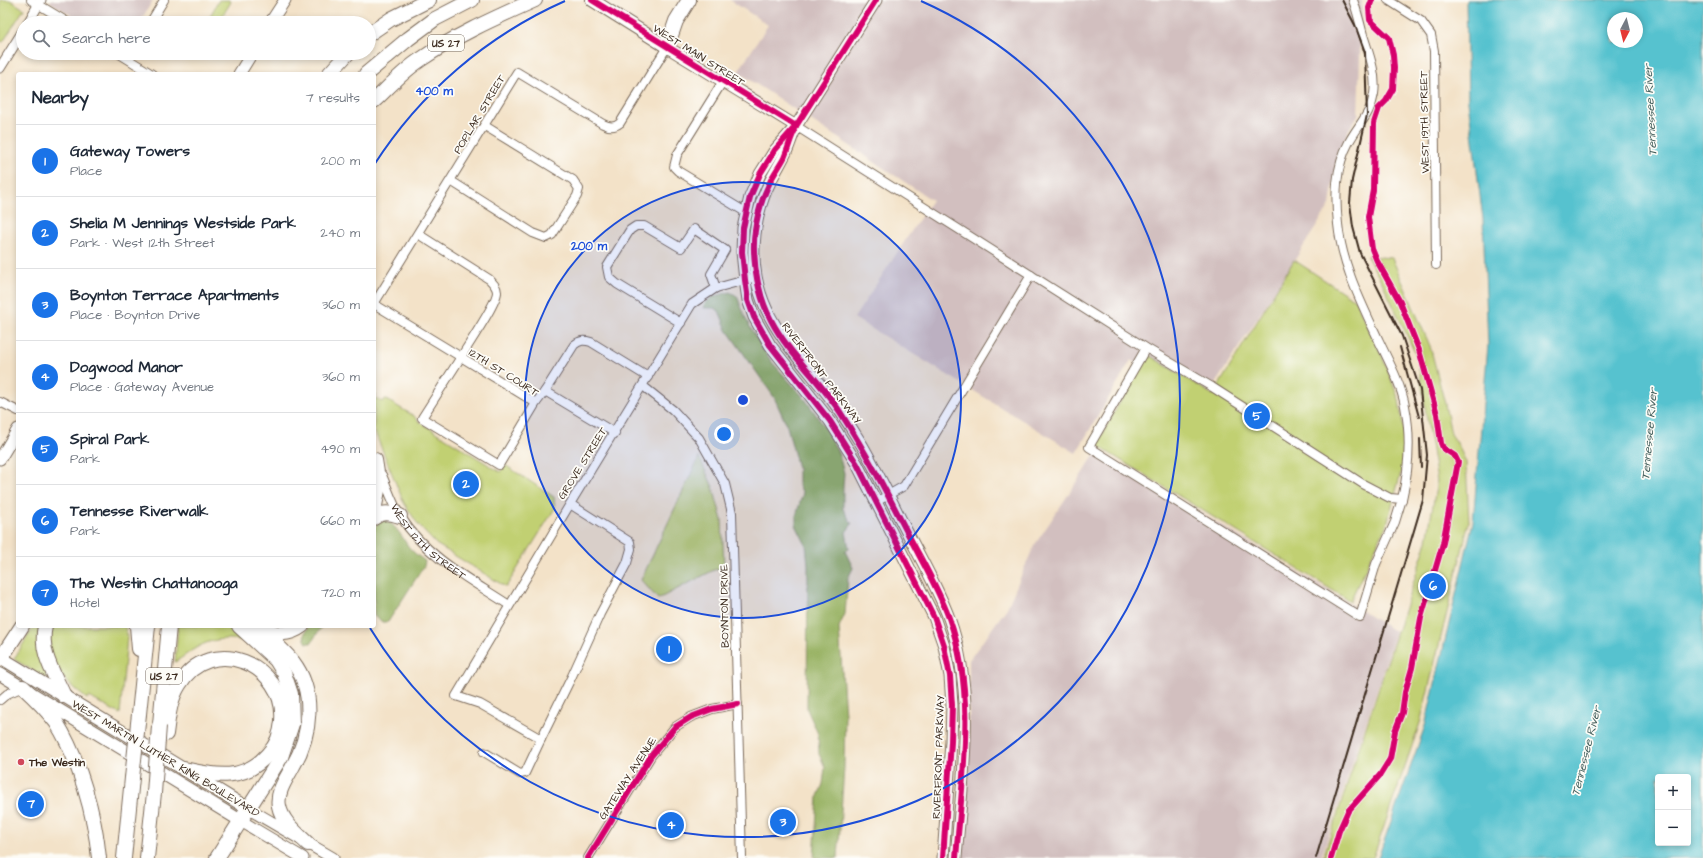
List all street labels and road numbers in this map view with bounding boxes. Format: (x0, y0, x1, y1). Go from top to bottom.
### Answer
street label: WEST MAIN STREET (650, 21, 748, 90)
road number: US 27 (428, 35, 464, 51)
street label: WEST 19TH STREET (1416, 71, 1433, 173)
street label: POPLAR STREET (450, 72, 509, 157)
street label: RIVERFRONT PARKWAY (778, 319, 865, 427)
street label: 12TH ST COURT (466, 345, 542, 400)
street label: GROVE STREET (554, 424, 611, 502)
street label: WEST 12TH STREET (387, 501, 469, 584)
street label: BOYNTON DRIVE (716, 564, 733, 648)
road number: US 27 (146, 668, 182, 684)
street label: RIVERFRONT PARKWAY (929, 695, 948, 819)
street label: WEST MARTIN LUTHER KING BOULEVARD (69, 696, 262, 821)
street label: GATEWAY AVENUE (595, 734, 660, 823)

